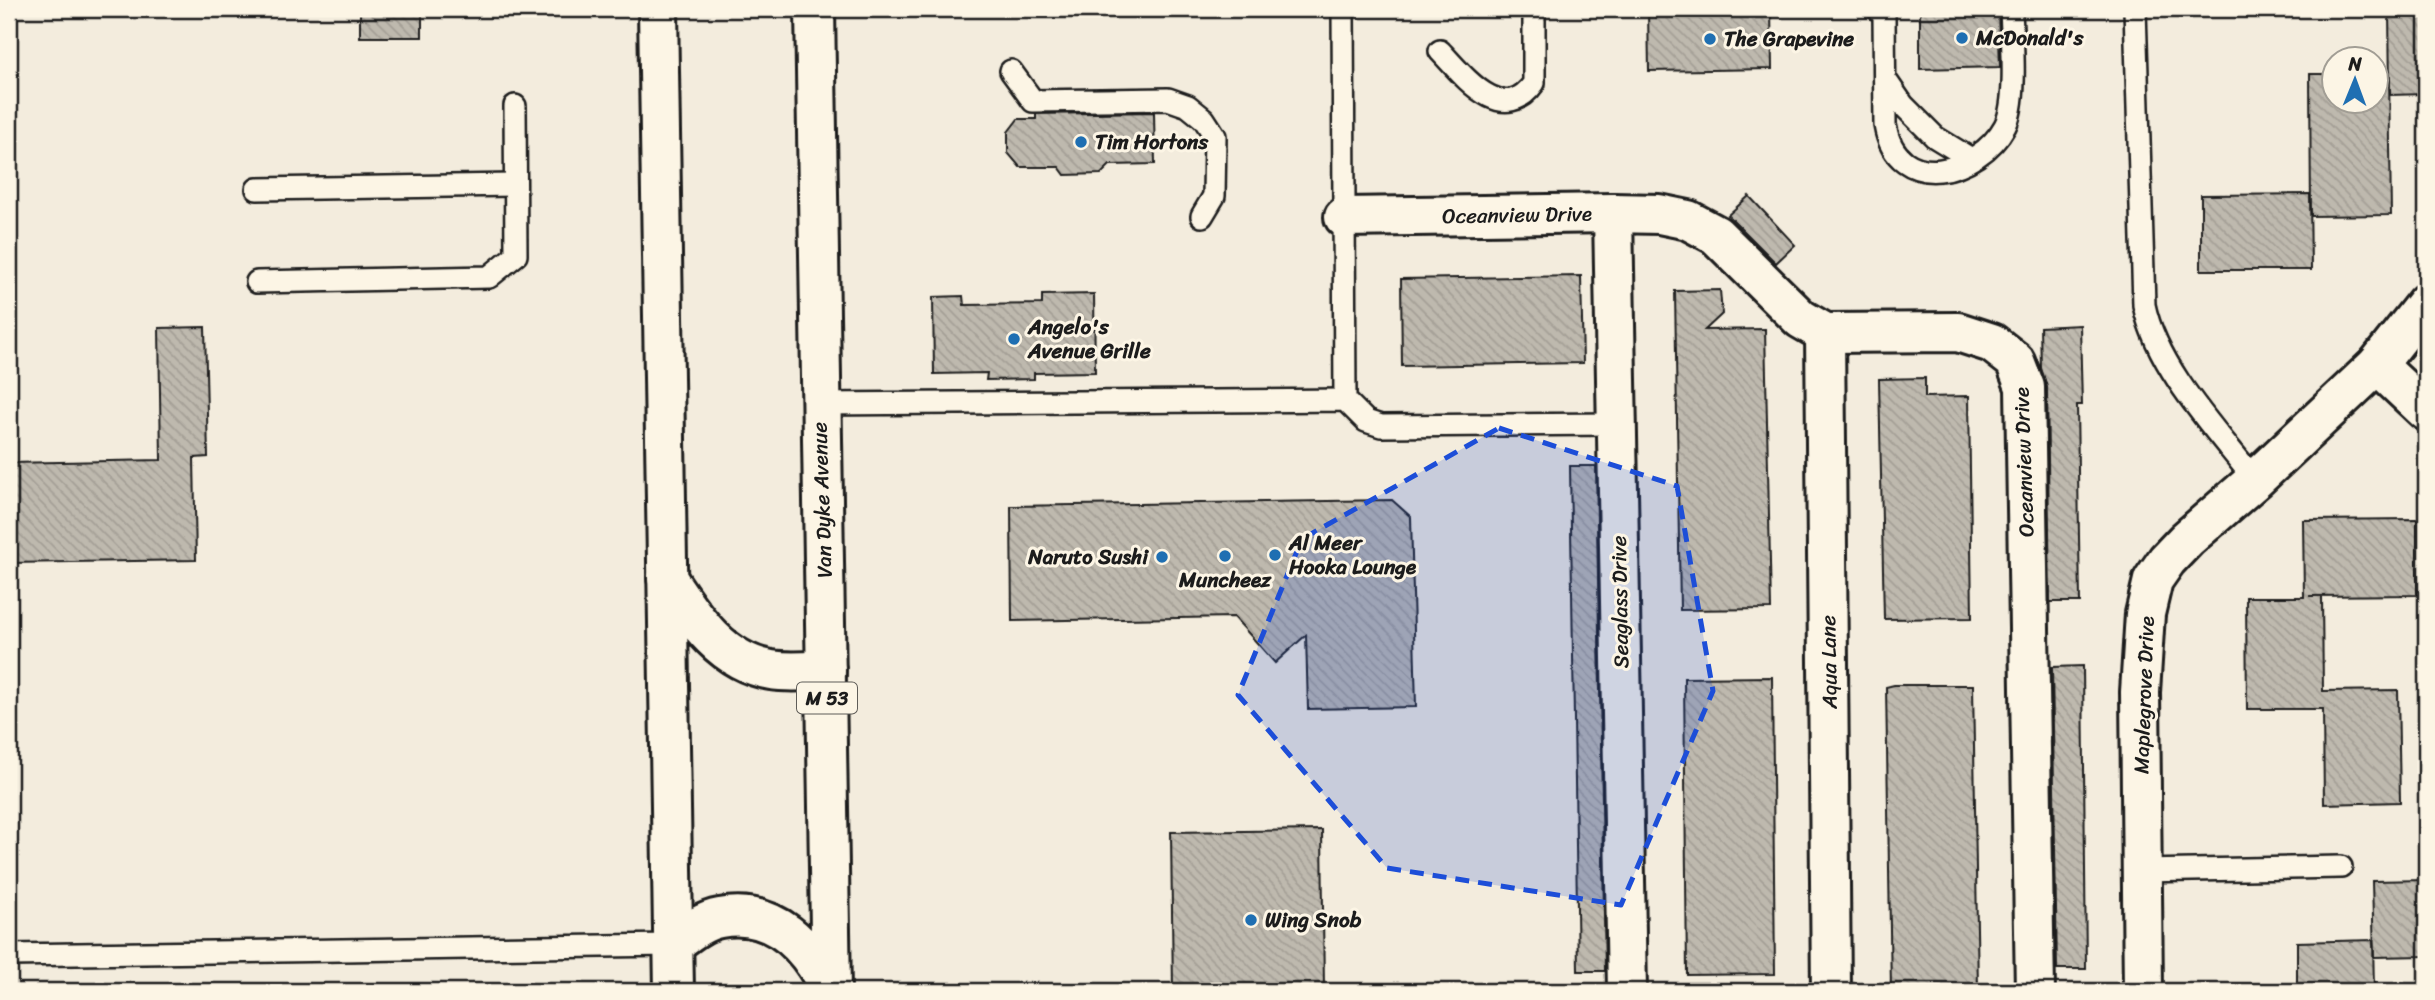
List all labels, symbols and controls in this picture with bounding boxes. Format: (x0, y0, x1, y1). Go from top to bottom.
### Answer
place label: McDonald's (1975, 19, 2084, 57)
place label: The Grapevine (1724, 20, 1854, 58)
marker: McDonald's (1954, 30, 1970, 46)
marker: The Grapevine (1702, 31, 1718, 47)
north arrow (2320, 46, 2390, 116)
text: N (2347, 47, 2363, 80)
place label: Tim Hortons (1095, 123, 1208, 161)
marker: Tim Hortons (1073, 134, 1089, 150)
street label: Oceanview Drive (1442, 195, 1592, 235)
place label: Angelo's Avenue Grille (1027, 308, 1151, 370)
marker: Angelo's Avenue Grille (1006, 331, 1022, 347)
street label: Oceanview Drive (2002, 386, 2046, 538)
street label: Van Dyke Avenue (800, 421, 844, 579)
place label: Al Meer Hooka Lounge (1288, 524, 1417, 586)
street label: Seaglass Drive (1600, 535, 1640, 669)
place label: Naruto Sushi (1027, 538, 1149, 576)
marker: Al Meer Hooka Lounge (1267, 547, 1283, 563)
marker: Muncheez (1217, 548, 1233, 564)
marker: Naruto Sushi (1154, 549, 1170, 565)
place label: Muncheez (1178, 561, 1272, 599)
street label: Aqua Lane (1809, 615, 1849, 710)
street label: Maplegrove Drive (2122, 615, 2166, 775)
road number: M 53 (797, 682, 857, 713)
place label: Wing Snob (1265, 901, 1362, 939)
marker: Wing Snob (1243, 912, 1259, 928)

